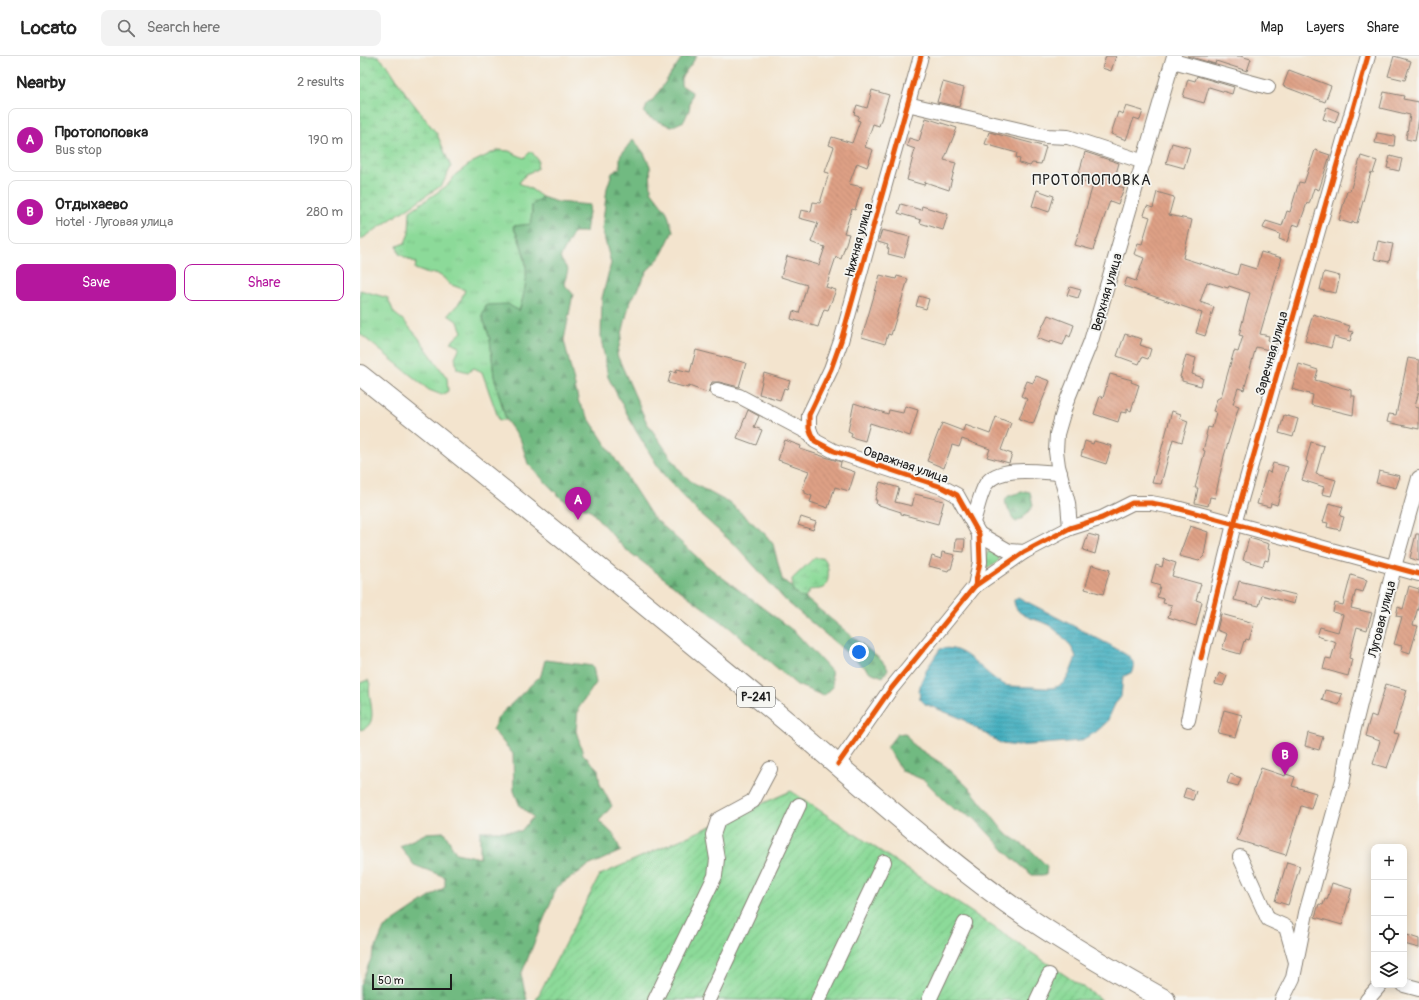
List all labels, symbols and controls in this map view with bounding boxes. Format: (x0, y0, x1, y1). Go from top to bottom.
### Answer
search box (101, 10, 381, 46)
text: Locato (20, 16, 77, 40)
icon: search (115, 17, 137, 39)
text: Search here (147, 18, 220, 37)
text: Map (1261, 19, 1284, 36)
text: Layers (1306, 19, 1344, 36)
text: Share (1366, 19, 1399, 36)
text: Nearby (16, 72, 65, 93)
text: 2 results (297, 74, 344, 90)
text: Протопоповка (55, 123, 148, 142)
text: A (26, 132, 34, 148)
text: 190 m (308, 132, 343, 148)
text: Bus stop (55, 142, 102, 158)
district label: ПРОТОПОПОВКА (1032, 171, 1152, 190)
text: Отдыхаево (55, 195, 128, 214)
street label: Нижняя улица (841, 201, 877, 279)
text: B (26, 204, 34, 220)
text: 280 m (306, 204, 343, 220)
text: Hotel · Луговая улица (55, 214, 173, 230)
street label: Верхняя улица (1088, 251, 1126, 333)
button: Save (16, 264, 176, 301)
button: Share (184, 264, 344, 301)
street label: Заречная улица (1252, 309, 1292, 397)
street label: Овражная улица (861, 443, 950, 487)
pin: A (565, 487, 591, 520)
street label: Луговая улица (1364, 579, 1399, 660)
your location (849, 642, 869, 662)
road number: Р-241 (737, 687, 775, 707)
pin: B (1272, 742, 1298, 775)
map controls (1371, 844, 1407, 988)
button: + (1371, 844, 1407, 880)
button: − (1371, 880, 1407, 916)
button: locate (1371, 916, 1407, 952)
button: layers (1371, 952, 1407, 988)
scale bar (372, 972, 452, 991)
text: 50 m (378, 974, 404, 987)

